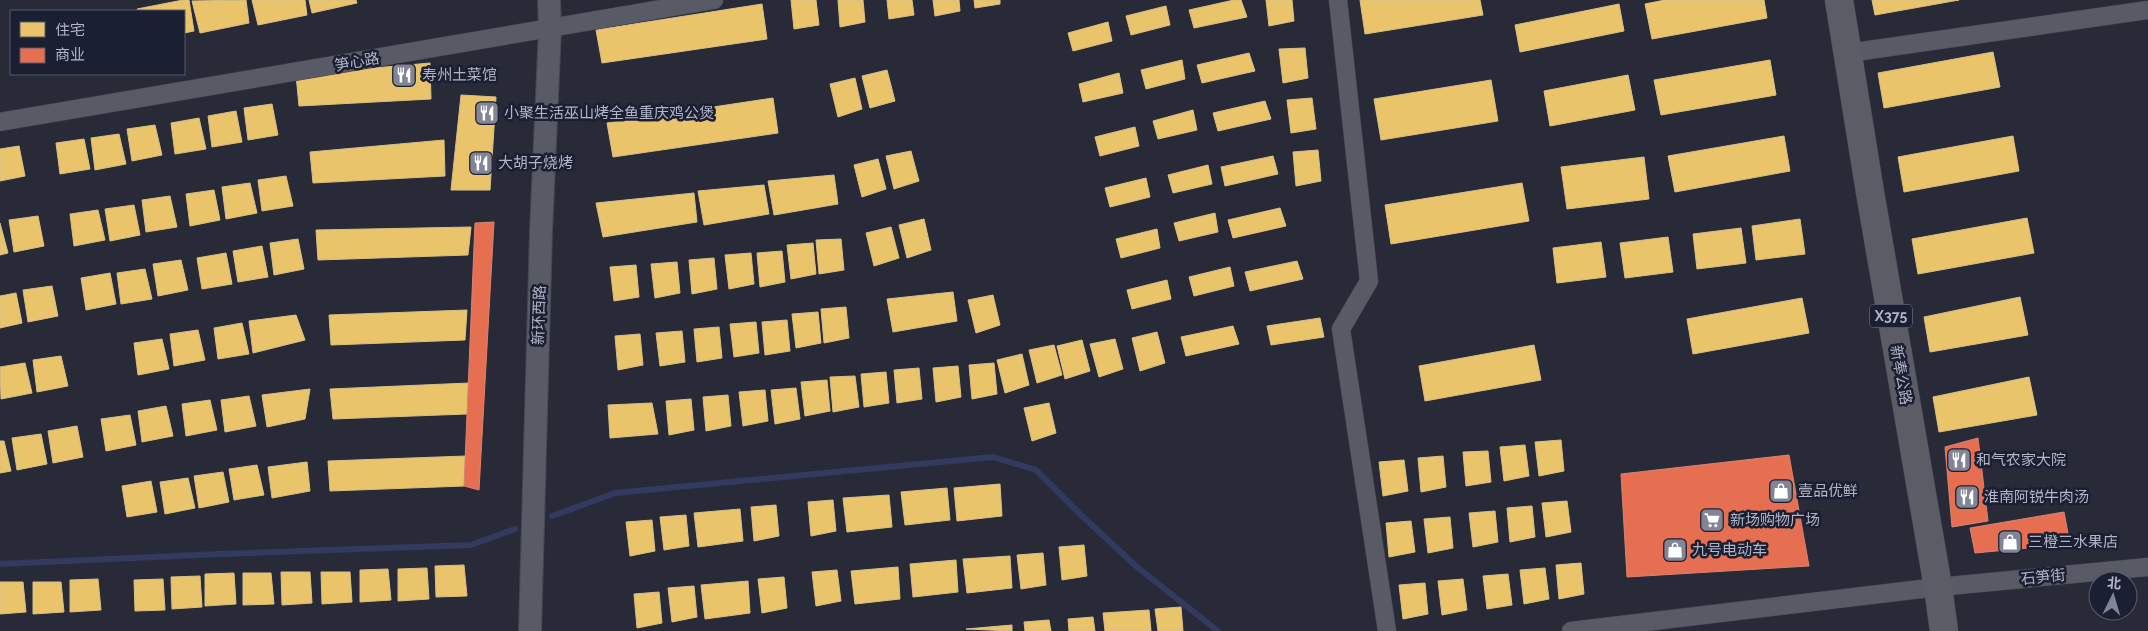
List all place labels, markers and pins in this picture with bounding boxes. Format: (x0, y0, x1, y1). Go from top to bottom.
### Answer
restaurant icon: 寿州土菜馆 (391, 62, 417, 88)
place label: 寿州土菜馆 (422, 66, 497, 84)
restaurant icon: 小聚生活巫山烤全鱼重庆鸡公煲 (474, 100, 500, 126)
place label: 小聚生活巫山烤全鱼重庆鸡公煲 (504, 104, 714, 122)
restaurant icon: 大胡子烧烤 (468, 150, 494, 176)
place label: 大胡子烧烤 (498, 154, 573, 172)
restaurant icon: 和气农家大院 (1946, 447, 1972, 473)
place label: 和气农家大院 (1976, 451, 2066, 469)
shop icon: 壹品优鲜 (1768, 478, 1794, 504)
place label: 壹品优鲜 (1798, 482, 1858, 500)
restaurant icon: 淮南阿锐牛肉汤 (1954, 484, 1980, 510)
place label: 淮南阿锐牛肉汤 (1984, 488, 2089, 506)
supermarket icon: 新场购物广场 (1699, 507, 1725, 533)
place label: 新场购物广场 (1730, 511, 1820, 529)
shop icon: 三橙三水果店 (1997, 529, 2023, 555)
place label: 三橙三水果店 (2028, 533, 2118, 551)
shop icon: 九号电动车 (1662, 537, 1688, 563)
place label: 九号电动车 (1692, 541, 1767, 559)

